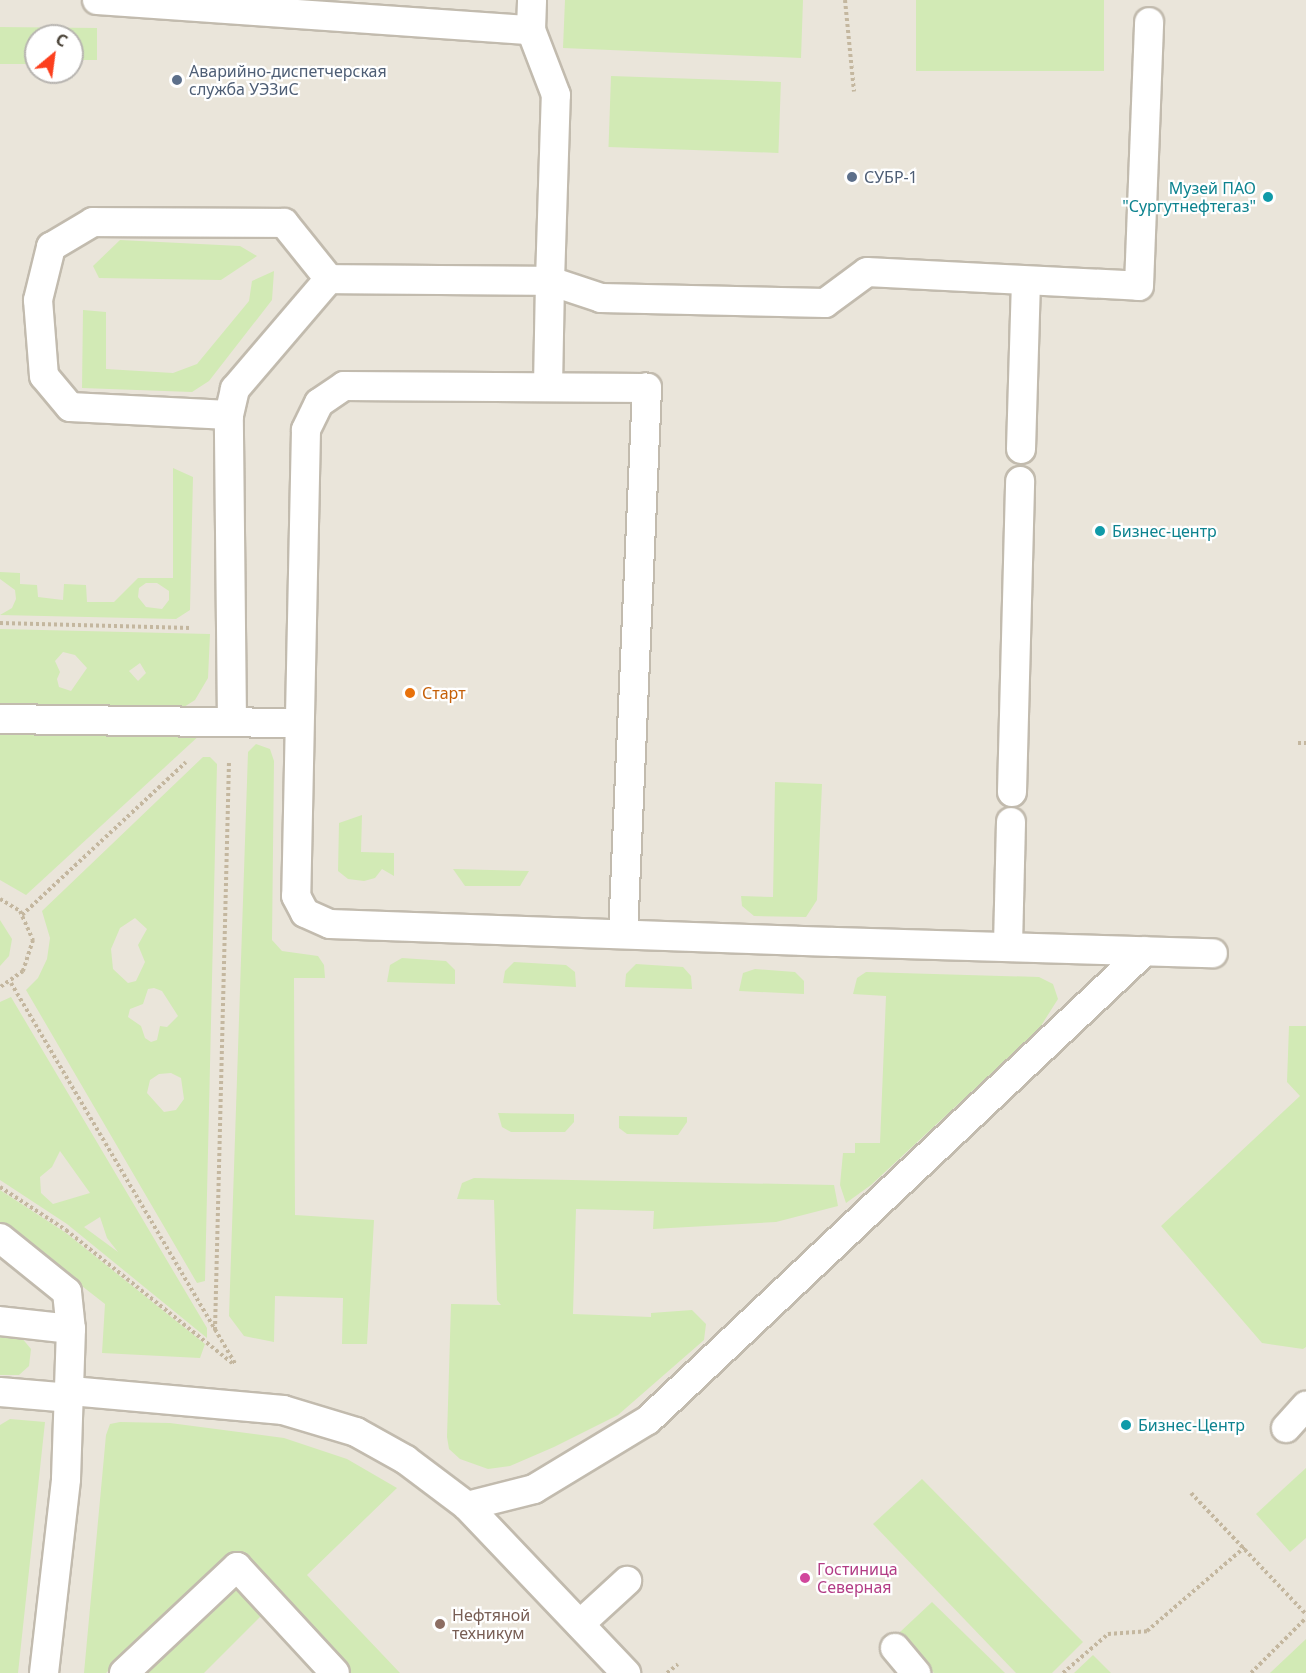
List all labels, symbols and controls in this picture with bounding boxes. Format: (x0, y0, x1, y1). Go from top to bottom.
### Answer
north arrow (24, 24, 84, 84)
text: С (52, 28, 72, 52)
place label: Аварийно-диспетчерская служба УЭЗиС (189, 61, 387, 99)
marker: Аварийно-диспетчерская служба УЭЗиС (170, 73, 184, 87)
place label: СУБР-1 (864, 167, 918, 187)
marker: СУБР-1 (845, 170, 859, 184)
place label: Музей ПАО "Сургутнефтегаз" (1122, 178, 1256, 216)
marker: Музей ПАО "Сургутнефтегаз" (1261, 190, 1275, 204)
place label: Бизнес-центр (1112, 521, 1217, 541)
marker: Бизнес-центр (1093, 524, 1107, 538)
place label: Старт (422, 683, 466, 703)
marker: Старт (403, 686, 417, 700)
place label: Бизнес-Центр (1138, 1415, 1245, 1435)
marker: Бизнес-Центр (1119, 1418, 1133, 1432)
place label: Гостиница Северная (817, 1559, 898, 1597)
marker: Гостиница Северная (798, 1571, 812, 1585)
place label: Нефтяной техникум (452, 1605, 530, 1643)
marker: Нефтяной техникум (433, 1617, 447, 1631)

